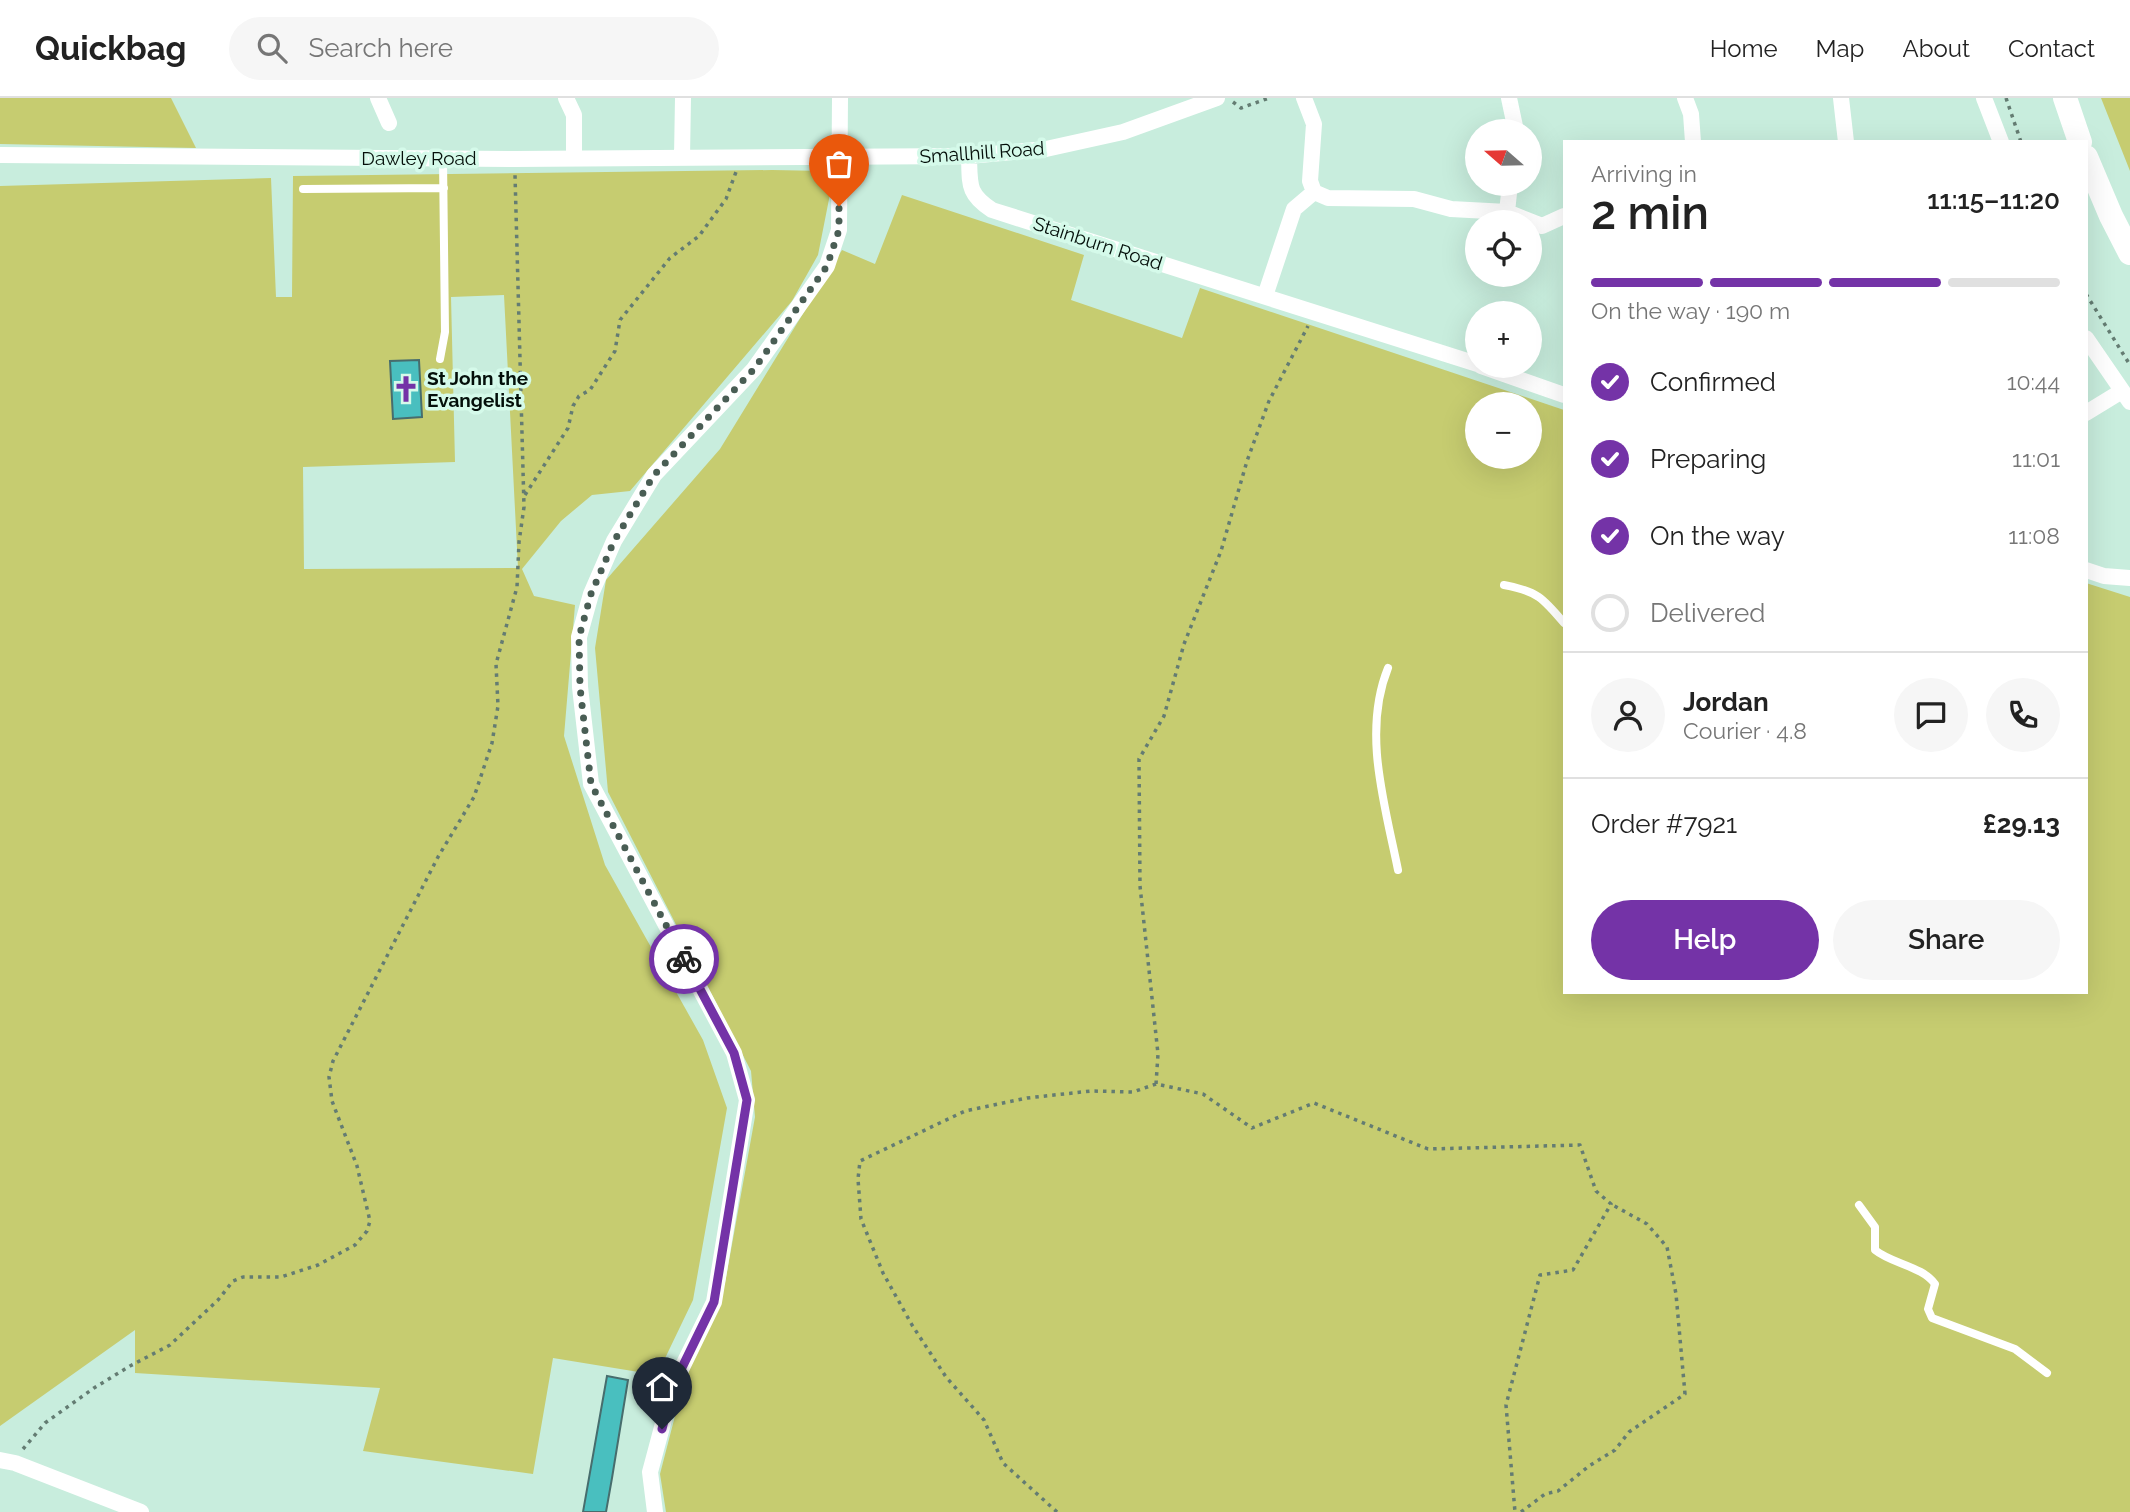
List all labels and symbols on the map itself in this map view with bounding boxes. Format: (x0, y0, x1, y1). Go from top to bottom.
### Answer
north arrow (1465, 119, 1542, 196)
pin (809, 134, 869, 206)
street label: Smallhill Road (919, 137, 1045, 167)
street label: Dawley Road (361, 147, 477, 169)
street label: Stainburn Road (1031, 212, 1165, 274)
place label: St John the Evangelist (427, 367, 528, 411)
church icon: St John the Evangelist (391, 374, 421, 404)
courier (649, 924, 719, 994)
pin (632, 1357, 692, 1429)

